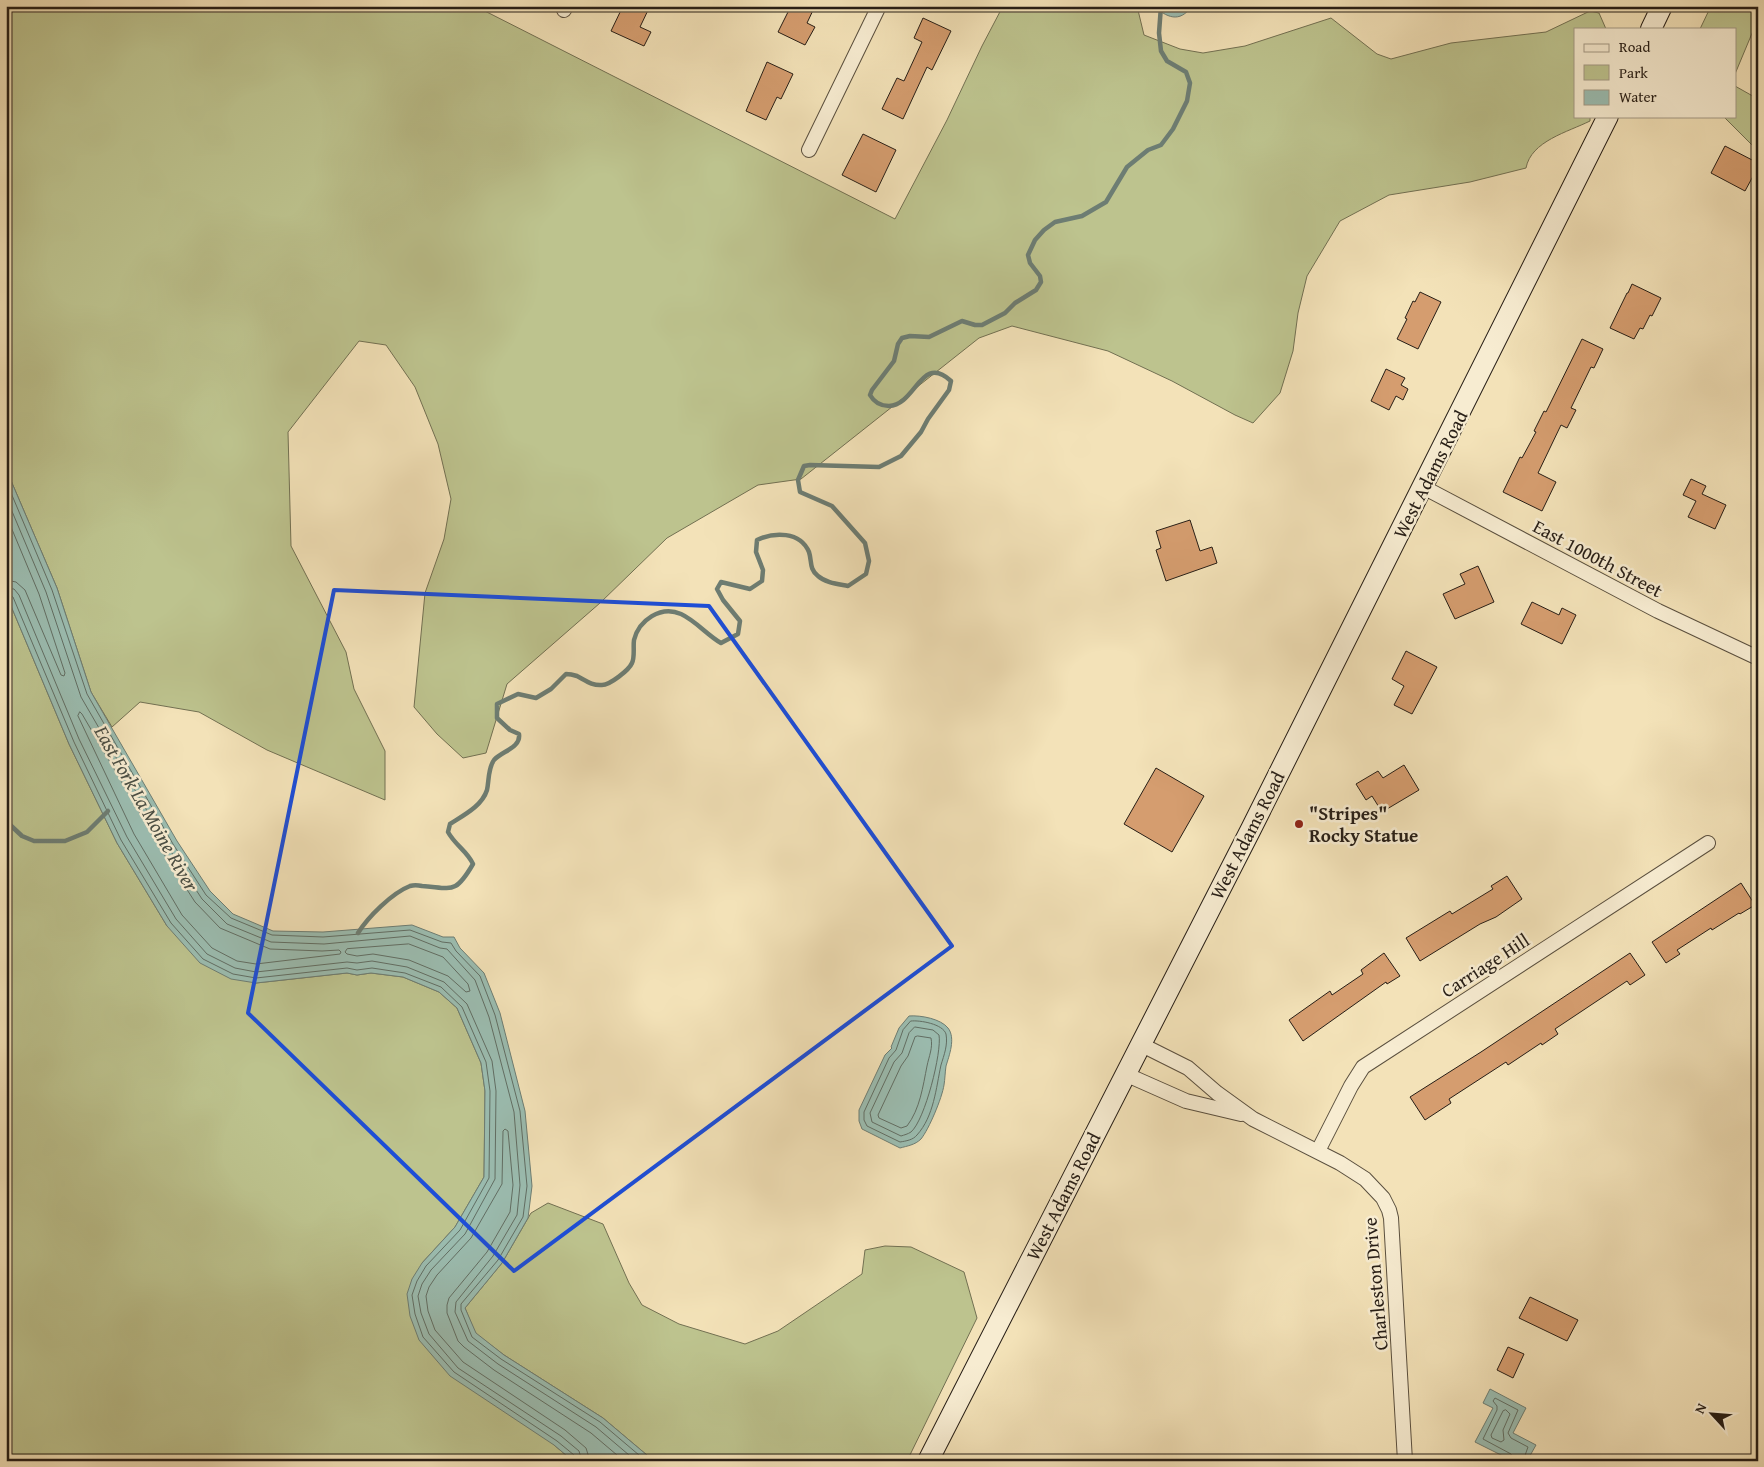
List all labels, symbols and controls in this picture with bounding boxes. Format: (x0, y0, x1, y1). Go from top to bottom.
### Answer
legend (1574, 28, 1736, 118)
text: Road (1619, 36, 1650, 57)
text: Park (1619, 62, 1648, 83)
text: Water (1619, 86, 1657, 107)
street label: West Adams Road (1386, 404, 1475, 543)
street label: East 1000th Street (1528, 512, 1668, 604)
water label: East Fork La Moine River (87, 719, 207, 897)
street label: West Adams Road (1203, 765, 1292, 904)
place label: "Stripes" Rocky Statue (1309, 799, 1418, 849)
marker: "Stripes" Rocky Statue (1293, 818, 1305, 830)
street label: Carriage Hill (1435, 926, 1535, 1004)
street label: West Adams Road (1019, 1126, 1108, 1265)
street label: Charleston Drive (1355, 1216, 1395, 1352)
north arrow (1686, 1390, 1736, 1440)
text: N (1689, 1399, 1712, 1417)

